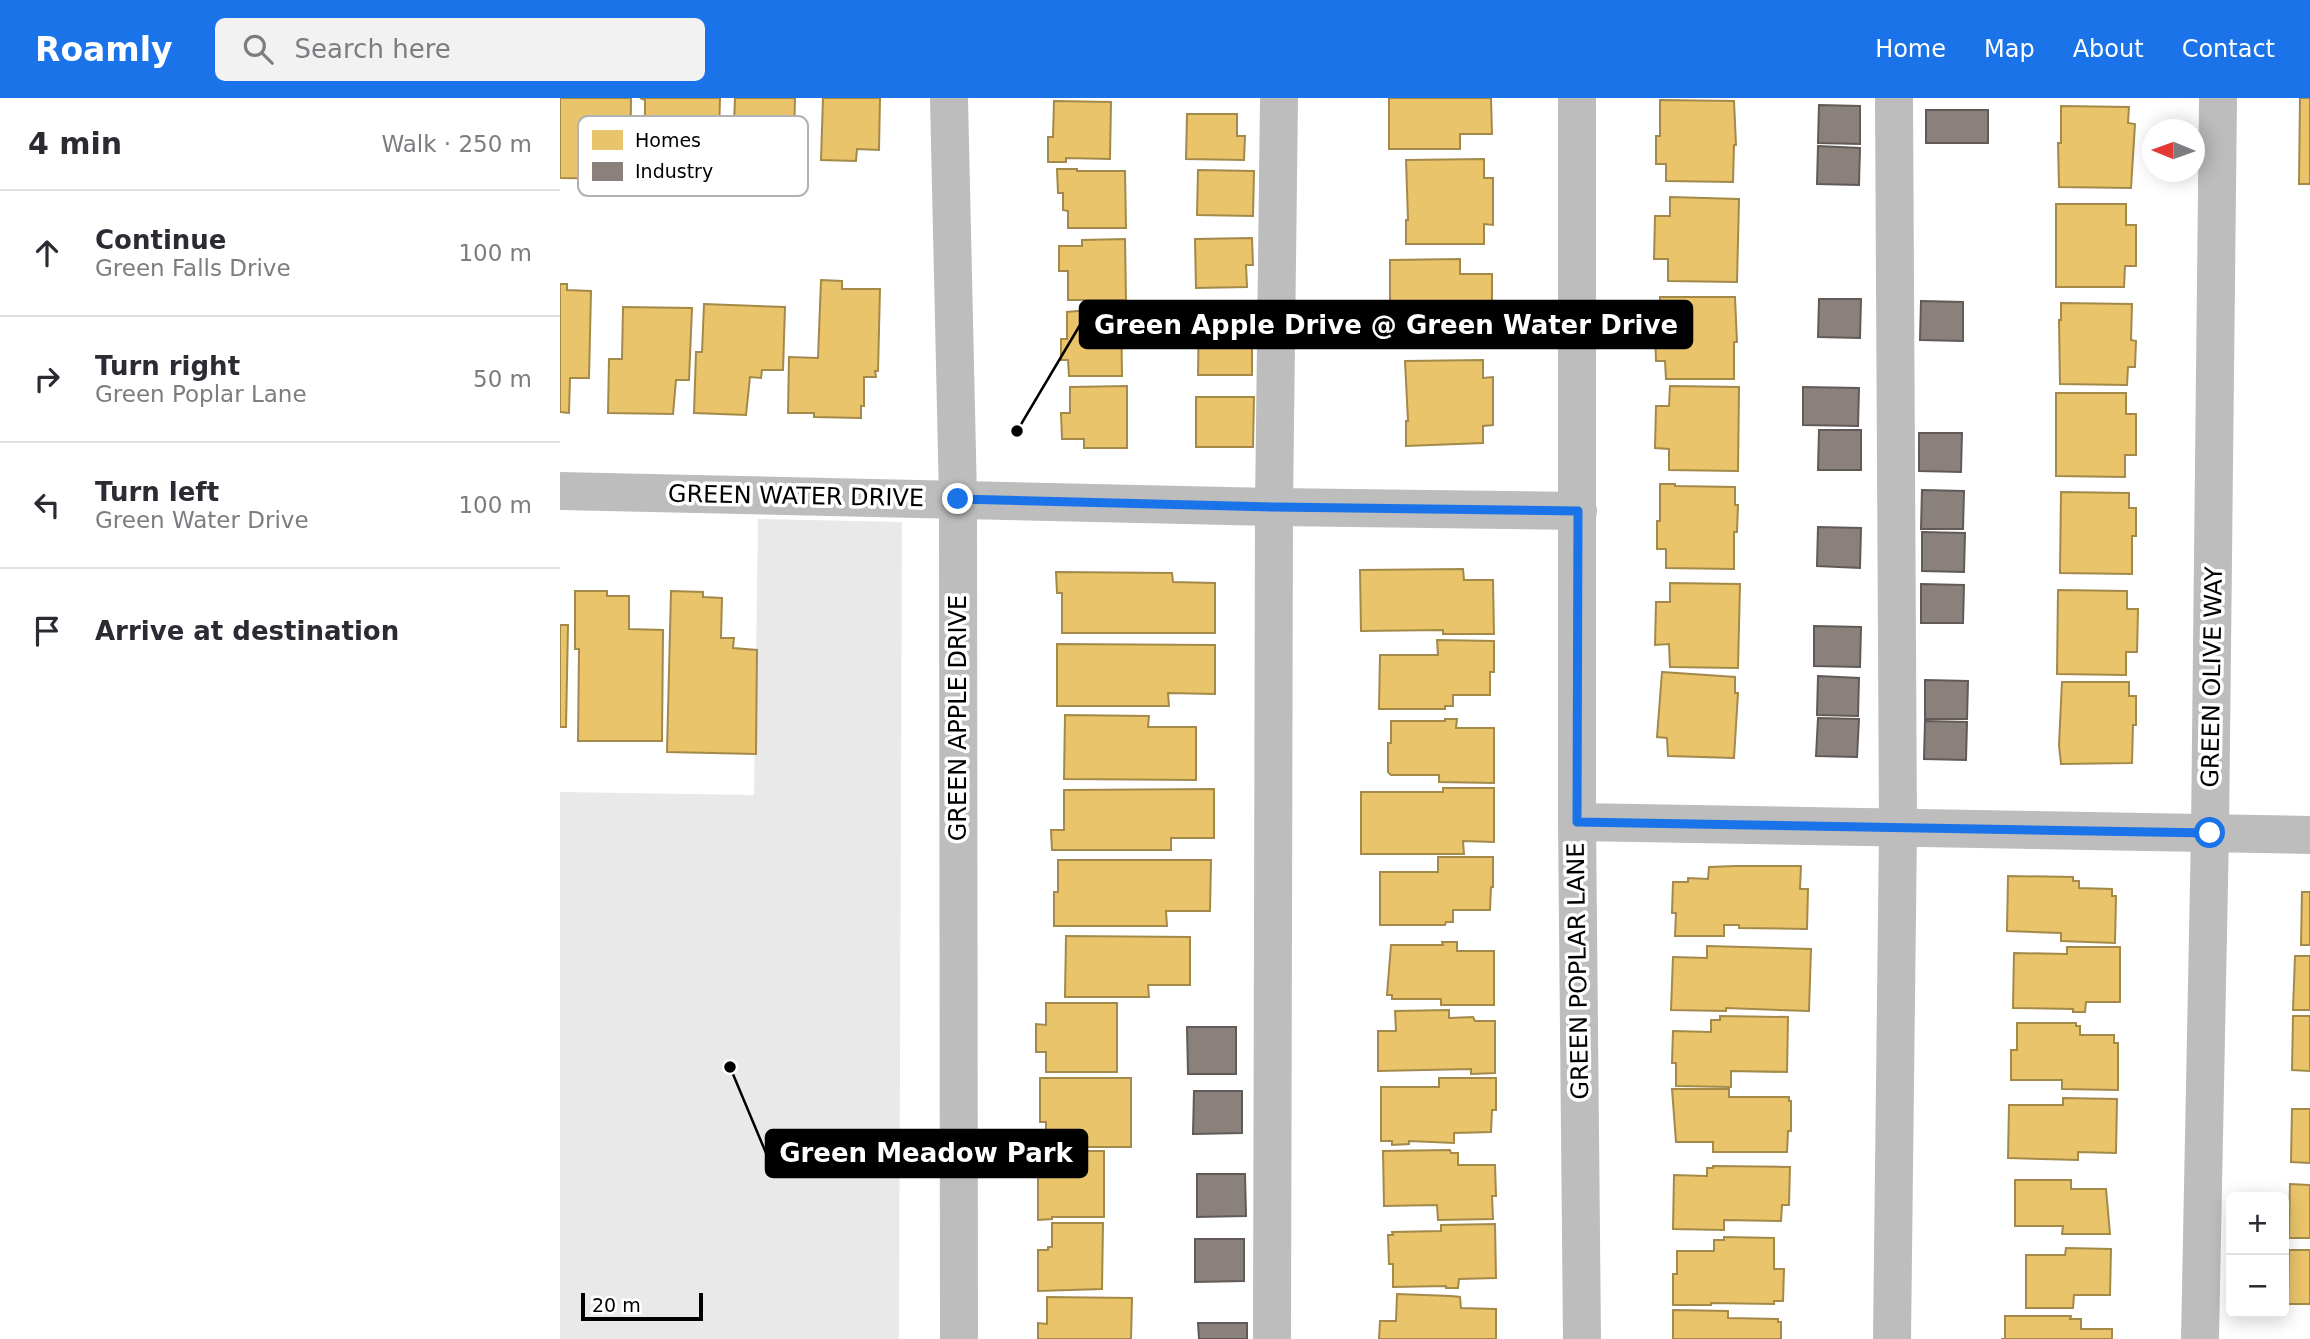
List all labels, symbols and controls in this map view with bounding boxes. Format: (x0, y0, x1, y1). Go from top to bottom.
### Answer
search box (215, 18, 705, 81)
text: Roamly (35, 30, 173, 69)
icon: search (239, 30, 277, 68)
text: Search here (295, 34, 451, 64)
text: Home (1875, 35, 1946, 63)
text: Map (1984, 35, 2035, 63)
text: About (2073, 35, 2144, 63)
text: Contact (2182, 35, 2275, 63)
legend (578, 116, 808, 196)
north arrow (2142, 119, 2205, 182)
text: 4 min (28, 126, 122, 161)
text: Homes (635, 129, 701, 151)
text: Walk · 250 m (381, 131, 532, 157)
text: Industry (635, 160, 713, 182)
text: Continue (95, 225, 226, 255)
icon: ahead (28, 234, 66, 272)
text: 100 m (458, 240, 532, 266)
text: Green Falls Drive (95, 255, 291, 281)
callout: Green Apple Drive @ Green Water Drive (1080, 301, 1692, 348)
text: Green Apple Drive @ Green Water Drive (1094, 310, 1678, 340)
text: Turn right (95, 351, 240, 381)
icon: right (28, 360, 66, 398)
text: 50 m (473, 366, 532, 392)
text: Green Poplar Lane (95, 381, 307, 407)
text: Turn left (95, 477, 219, 507)
street label: GREEN WATER DRIVE (668, 480, 924, 512)
route end (942, 483, 973, 514)
icon: left (28, 486, 66, 524)
text: 100 m (458, 492, 532, 518)
text: Green Water Drive (95, 507, 309, 533)
street label: GREEN OLIVE WAY (2196, 566, 2228, 788)
street label: GREEN APPLE DRIVE (944, 595, 972, 841)
icon: arrive (28, 612, 66, 650)
text: Arrive at destination (95, 616, 399, 646)
route start (2194, 817, 2225, 848)
street label: GREEN POPLAR LANE (1562, 842, 1594, 1100)
callout: Green Meadow Park (766, 1130, 1087, 1177)
text: Green Meadow Park (779, 1138, 1074, 1168)
map controls (2226, 1192, 2289, 1318)
button: + (2226, 1192, 2289, 1255)
button: − (2226, 1255, 2289, 1318)
scale bar (581, 1290, 704, 1322)
text: 20 m (592, 1294, 641, 1316)

